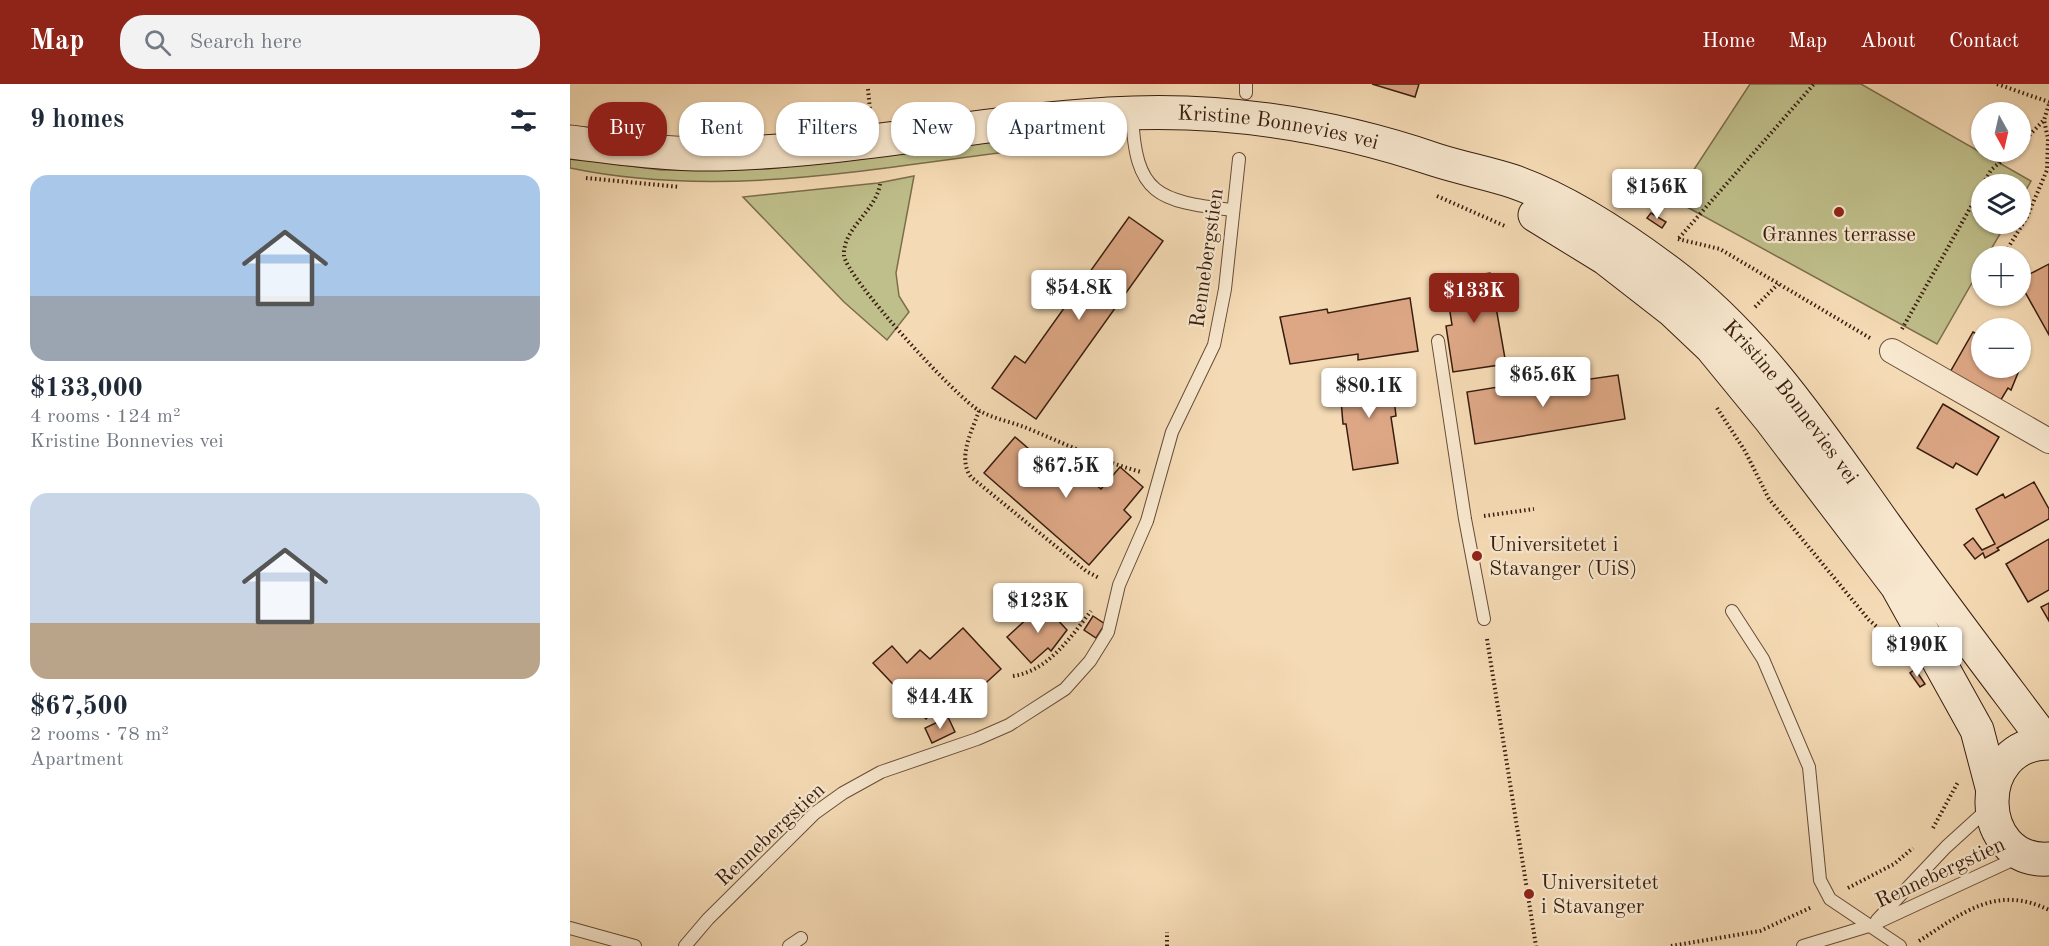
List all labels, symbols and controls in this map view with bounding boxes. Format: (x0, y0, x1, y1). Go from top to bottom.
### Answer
search box (120, 15, 540, 69)
icon: search (141, 26, 174, 59)
text: Map (30, 28, 84, 56)
text: Search here (189, 31, 302, 53)
text: Home (1702, 31, 1755, 52)
text: Map (1788, 31, 1827, 52)
text: About (1860, 31, 1916, 52)
text: Contact (1949, 31, 2019, 52)
chip: Buy (588, 102, 667, 156)
chip: Rent (679, 102, 764, 156)
chip: Filters (776, 102, 879, 156)
chip: New (891, 102, 975, 156)
chip: Apartment (987, 102, 1127, 156)
north arrow (1971, 102, 2031, 162)
map controls (1971, 102, 2031, 378)
icon: filters (507, 104, 540, 137)
street label: Kristine Bonnevies vei (1177, 104, 1381, 154)
text: 9 homes (30, 107, 124, 133)
pin: $156K (1615, 169, 1699, 220)
button: layers (1971, 174, 2031, 234)
text: $156K (1626, 178, 1688, 198)
street label: Rennebergstien (1187, 187, 1228, 329)
marker: Grannes terrasse (1832, 205, 1846, 219)
icon: home (231, 214, 339, 322)
place label: Grannes terrasse (1762, 225, 1916, 246)
button: + (1971, 246, 2031, 306)
pin: $54.8K (1030, 270, 1128, 321)
pin: $133K (1432, 273, 1516, 324)
text: $54.8K (1045, 279, 1113, 299)
text: $133K (1443, 282, 1505, 302)
street label: Kristine Bonnevies vei (1718, 316, 1862, 488)
button: − (1971, 318, 2031, 378)
pin: $65.6K (1494, 357, 1592, 408)
text: $65.6K (1509, 366, 1577, 386)
pin: $80.1K (1320, 368, 1418, 419)
text: $133,000 (30, 376, 143, 402)
text: $80.1K (1335, 377, 1403, 397)
text: 4 rooms · 124 m² (30, 407, 180, 427)
text: Kristine Bonnevies vei (30, 432, 224, 452)
pin: $67.5K (1017, 448, 1115, 499)
text: $67.5K (1032, 457, 1100, 477)
icon: home (231, 532, 339, 640)
place label: Universitetet i Stavanger (UiS) (1489, 535, 1637, 580)
marker: Universitetet i Stavanger (UiS) (1470, 549, 1484, 563)
pin: $123K (996, 583, 1080, 634)
text: $123K (1007, 592, 1069, 612)
pin: $190K (1875, 627, 1959, 678)
text: $190K (1886, 636, 1948, 656)
pin: $44.4K (891, 679, 989, 730)
text: $44.4K (906, 688, 974, 708)
text: $67,500 (30, 694, 128, 720)
text: 2 rooms · 78 m² (30, 725, 169, 745)
text: Apartment (30, 750, 124, 770)
street label: Rennebergstien (712, 779, 830, 891)
street label: Rennebergstien (1873, 834, 2009, 913)
place label: Universitetet i Stavanger (1541, 873, 1659, 918)
marker: Universitetet i Stavanger (1522, 887, 1536, 901)

